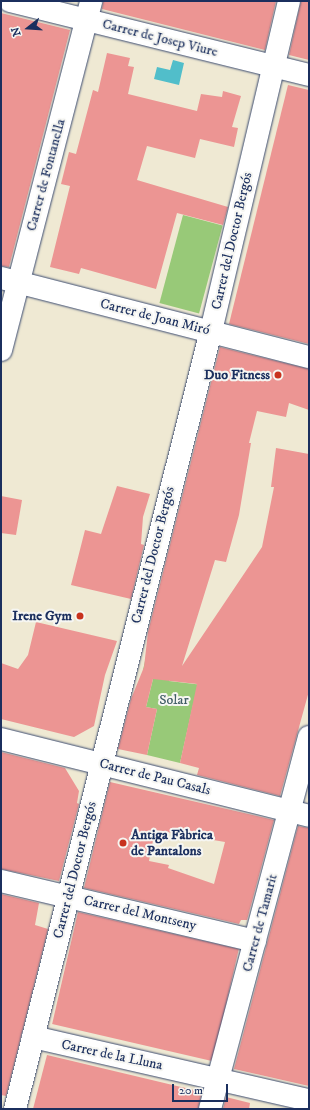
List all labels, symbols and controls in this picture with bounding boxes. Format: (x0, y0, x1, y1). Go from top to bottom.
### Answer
north arrow (8, 8, 48, 48)
street label: Carrer de Josep Viure (101, 16, 219, 60)
text: N (9, 25, 25, 38)
street label: Carrer de Fontanella (23, 117, 69, 233)
street label: Carrer del Doctor Bergós (208, 171, 256, 311)
street label: Carrer de Joan Miró (98, 295, 212, 339)
place label: Duo Fitness (204, 367, 270, 383)
marker: Duo Fitness (273, 370, 283, 380)
street label: Carrer del Doctor Bergós (128, 485, 178, 625)
place label: Irene Gym (12, 608, 72, 624)
marker: Irene Gym (75, 611, 85, 621)
park label: Solar (159, 692, 189, 708)
street label: Carrer de Pau Casals (98, 755, 212, 799)
street label: Carrer del Doctor Bergós (50, 800, 100, 940)
place label: Antiga Fàbrica de Pantalons (131, 827, 213, 860)
marker: Antiga Fàbrica de Pantalons (118, 838, 128, 848)
street label: Carrer de Tamarit (239, 872, 281, 974)
street label: Carrer del Montseny (82, 892, 198, 934)
street label: Carrer de la Lluna (60, 1036, 164, 1074)
scale bar (174, 1076, 230, 1102)
text: 20 m (179, 1083, 203, 1098)

